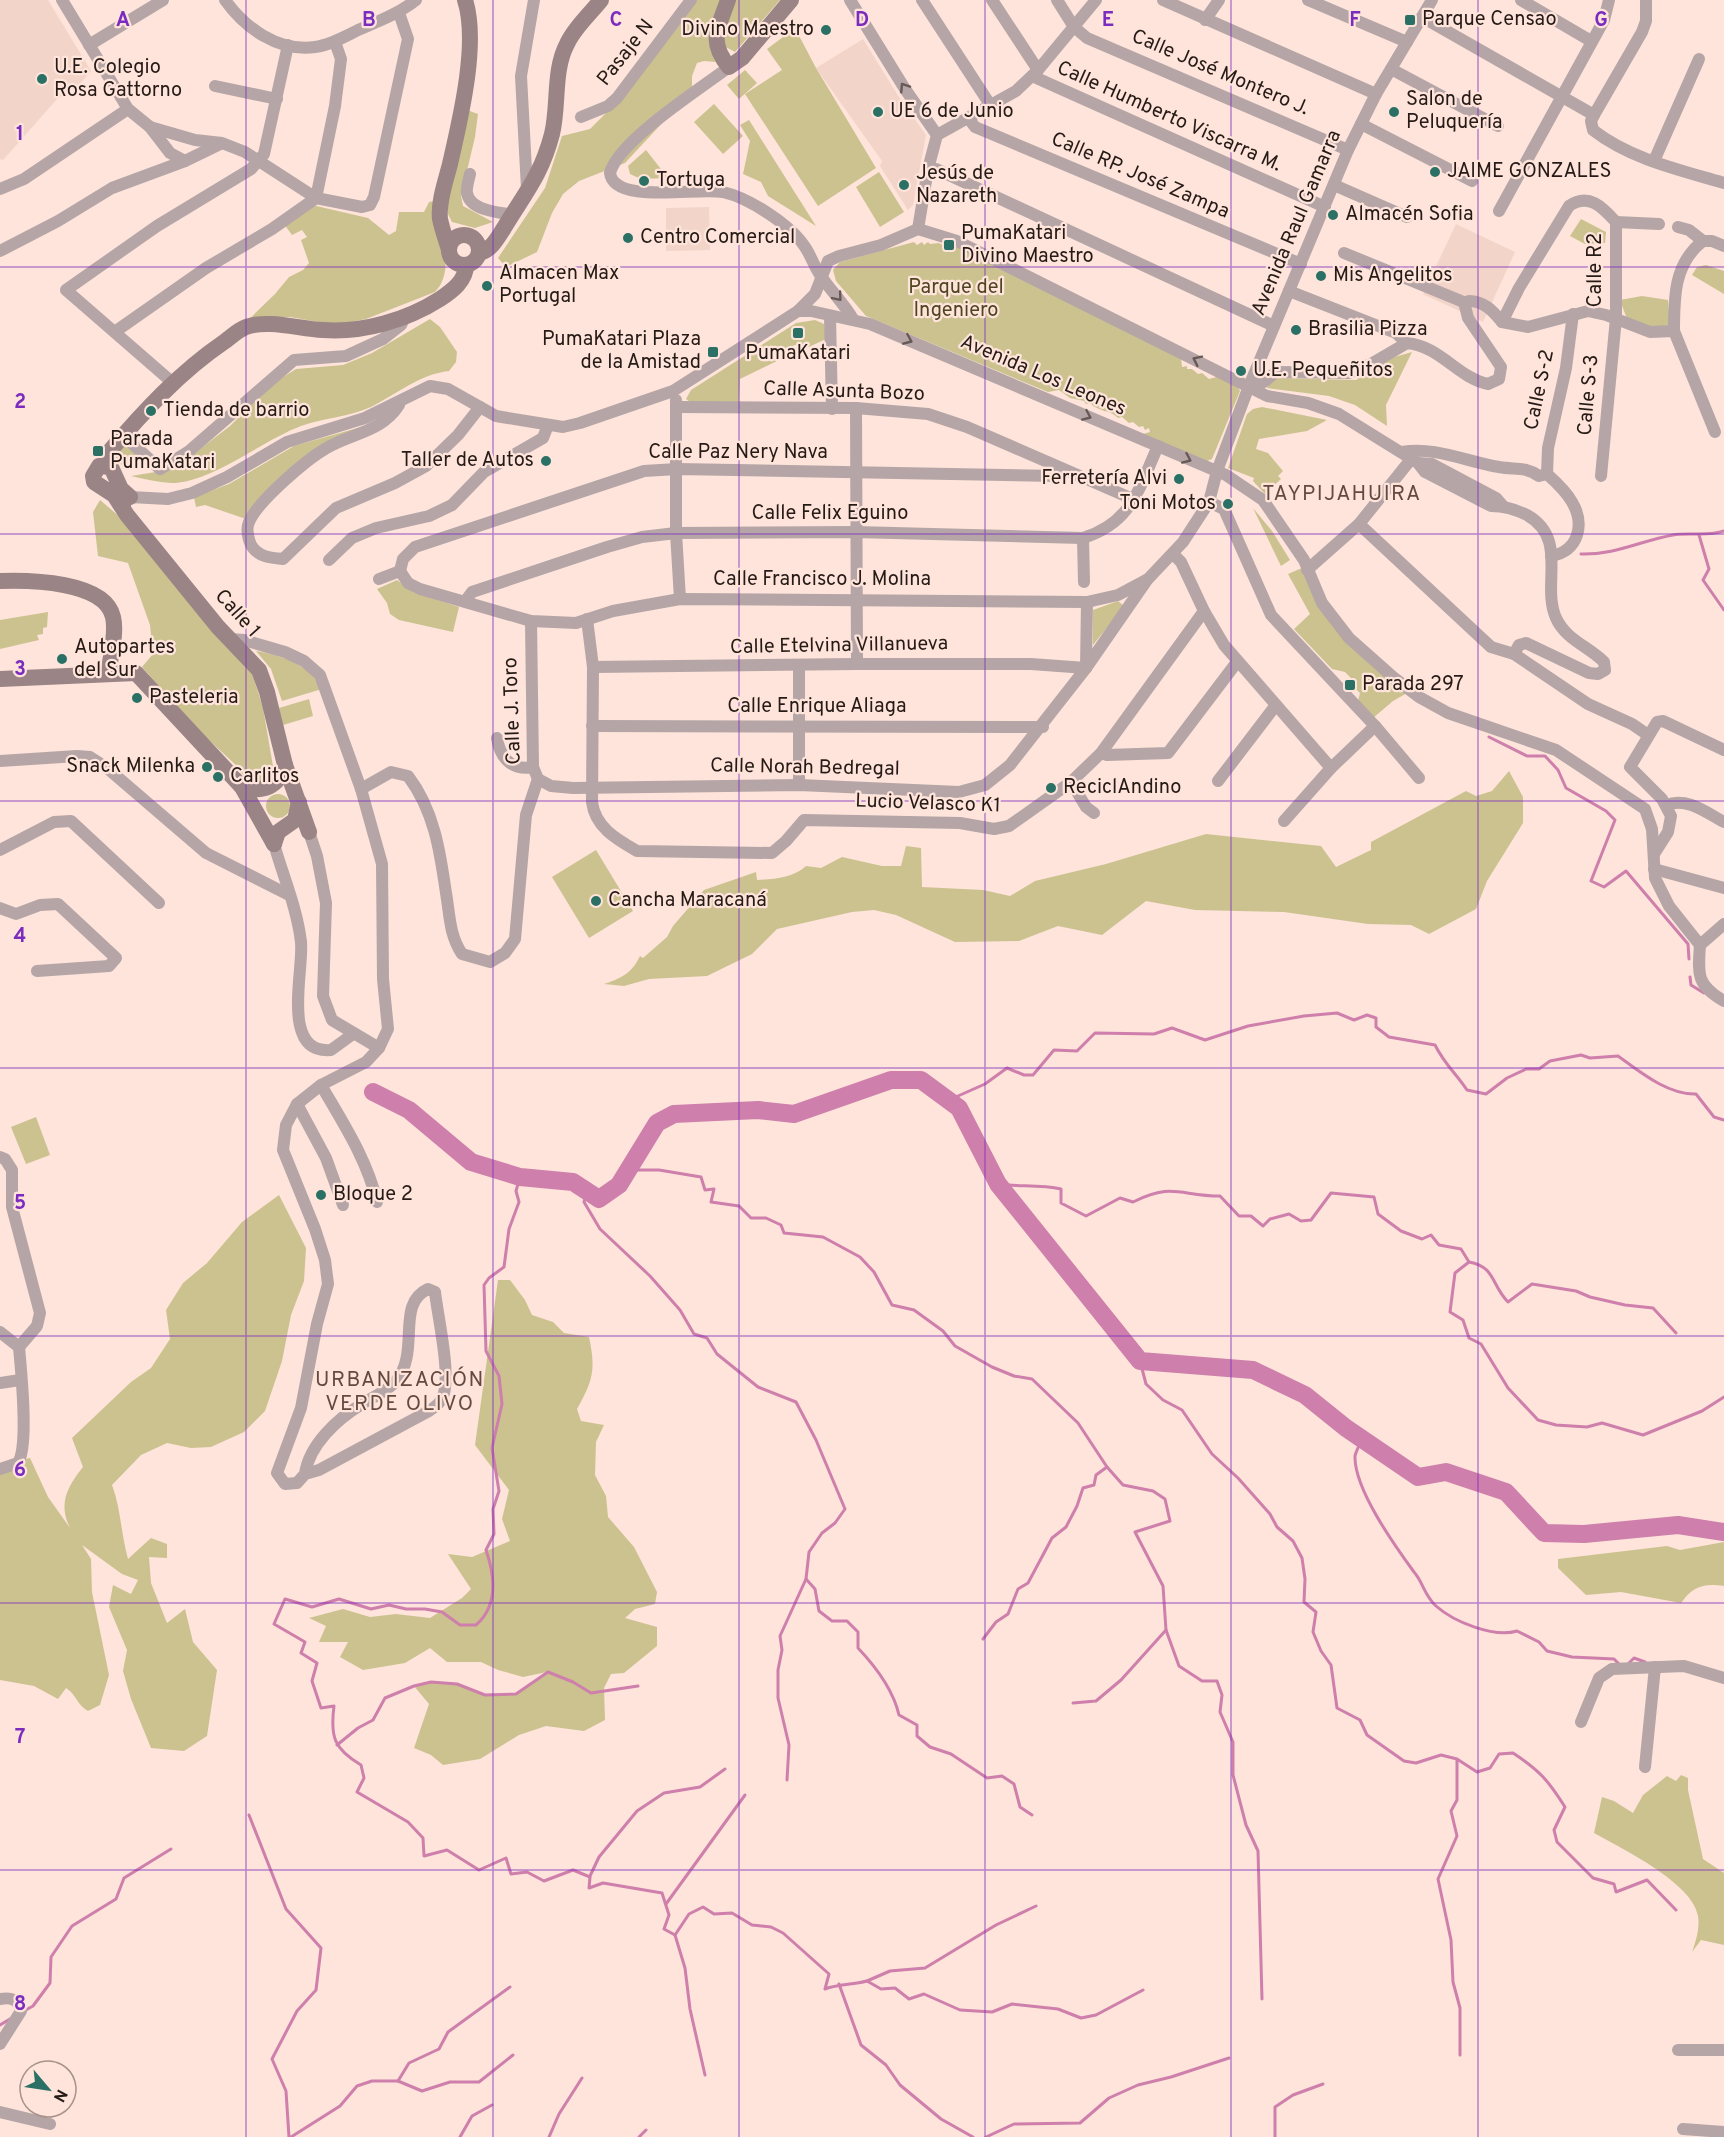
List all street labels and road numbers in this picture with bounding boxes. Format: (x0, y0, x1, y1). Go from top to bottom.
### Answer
street label: Pasaje N (592, 14, 660, 92)
street label: Calle José Montero J. (1127, 24, 1313, 122)
street label: Calle Humberto Viscarra M. (1053, 56, 1285, 178)
street label: Avenida Raul Gamarra (1246, 126, 1348, 320)
street label: Calle RP. José Zampa (1047, 127, 1233, 225)
street label: Calle R2 (1583, 233, 1609, 307)
street label: Avenida Los Leones (956, 329, 1130, 423)
street label: Calle S-2 (1519, 347, 1561, 433)
street label: Calle S-3 (1573, 353, 1605, 437)
street label: Calle Asunta Bozo (763, 376, 925, 408)
street label: Calle Paz Nery Nava (648, 440, 828, 466)
street label: Calle Felix Eguino (752, 501, 908, 527)
street label: Calle Francisco J. Molina (713, 567, 931, 593)
street label: Calle 1 (208, 584, 266, 644)
street label: Calle Etelvina Villanueva (730, 631, 948, 661)
street label: Calle J. Toro (498, 657, 528, 765)
street label: Calle Enrique Aliaga (727, 694, 907, 720)
street label: Calle Norah Bedregal (710, 753, 900, 783)
street label: Lucio Velasco K1 (855, 788, 1001, 820)

